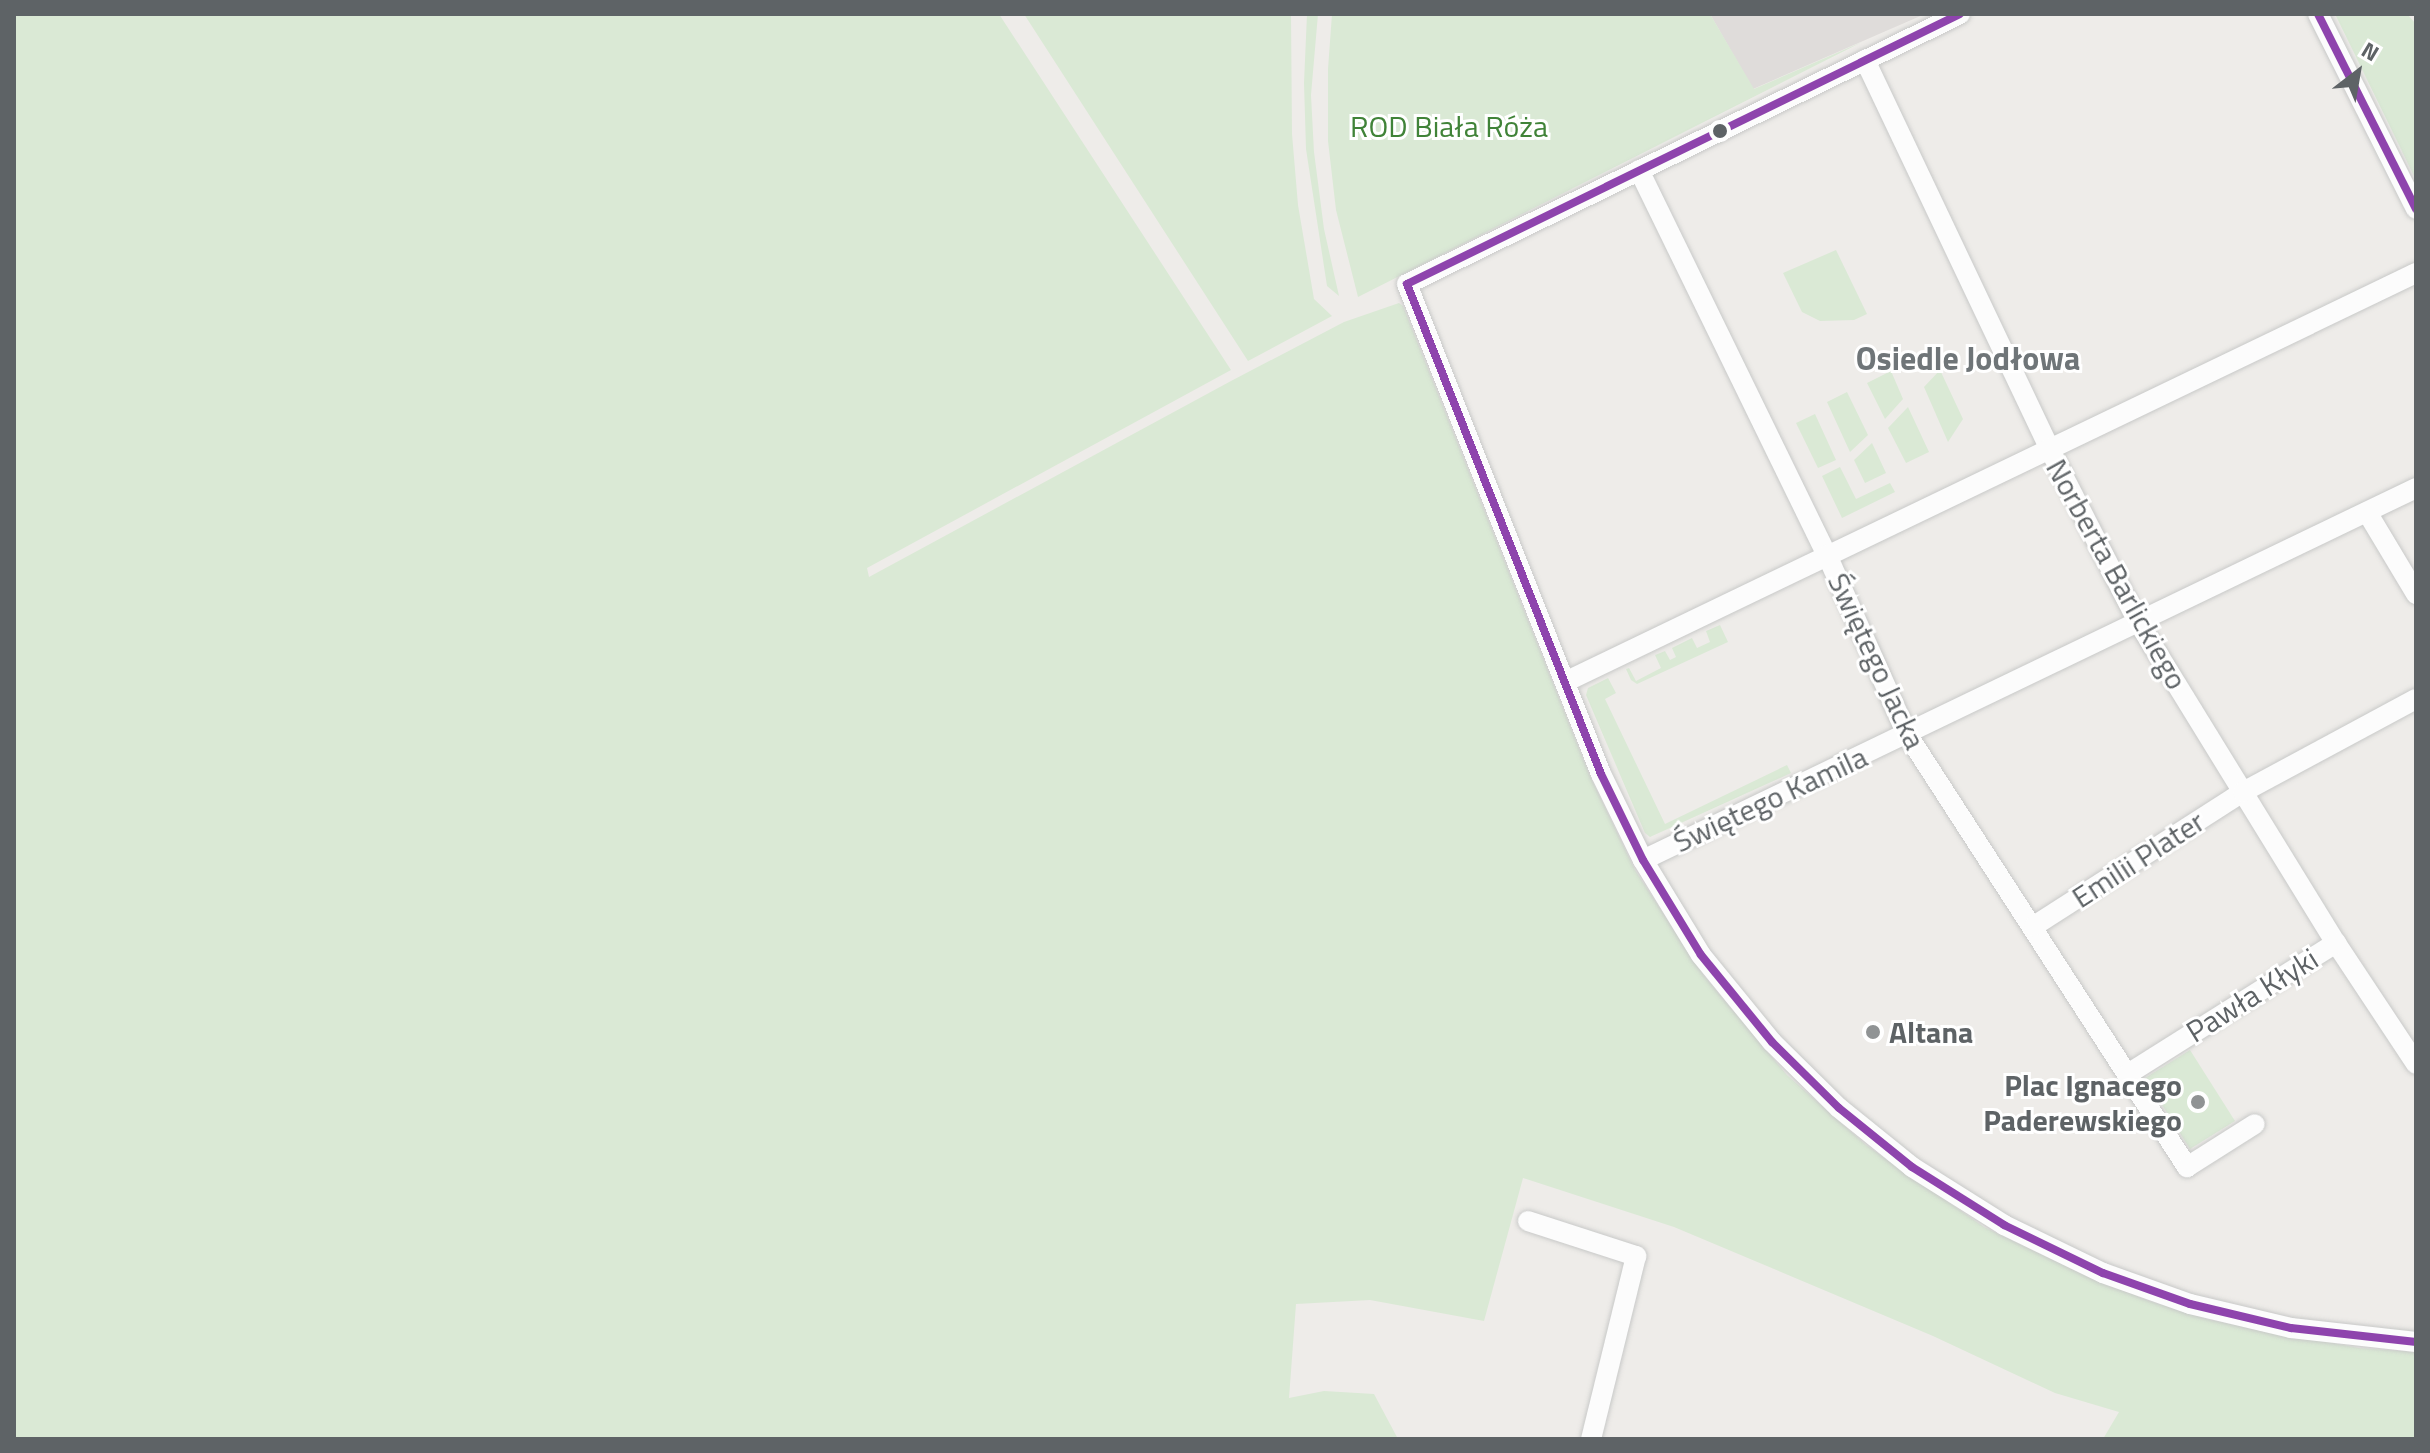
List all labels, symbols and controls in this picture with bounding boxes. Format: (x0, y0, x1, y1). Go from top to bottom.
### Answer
north arrow (2318, 32, 2398, 112)
text: N (2355, 33, 2386, 70)
park label: ROD Biała Róża (1350, 108, 1548, 144)
unlabelled marker (1712, 123, 1728, 139)
district label: Osiedle Jodłowa (1856, 339, 2080, 377)
street label: Norberta Barlickiego (2039, 453, 2195, 695)
street label: Świętego Jacka (1821, 567, 1933, 755)
street label: Świętego Kamila (1667, 738, 1873, 860)
street label: Emilii Plater (2065, 803, 2211, 915)
street label: Pawła Kłyki (2180, 940, 2324, 1050)
place label: Altana (1889, 1014, 1973, 1050)
marker: Altana (1864, 1023, 1882, 1041)
place label: Plac Ignacego Paderewskiego (1983, 1067, 2182, 1138)
marker: Plac Ignacego Paderewskiego (2189, 1093, 2207, 1111)

